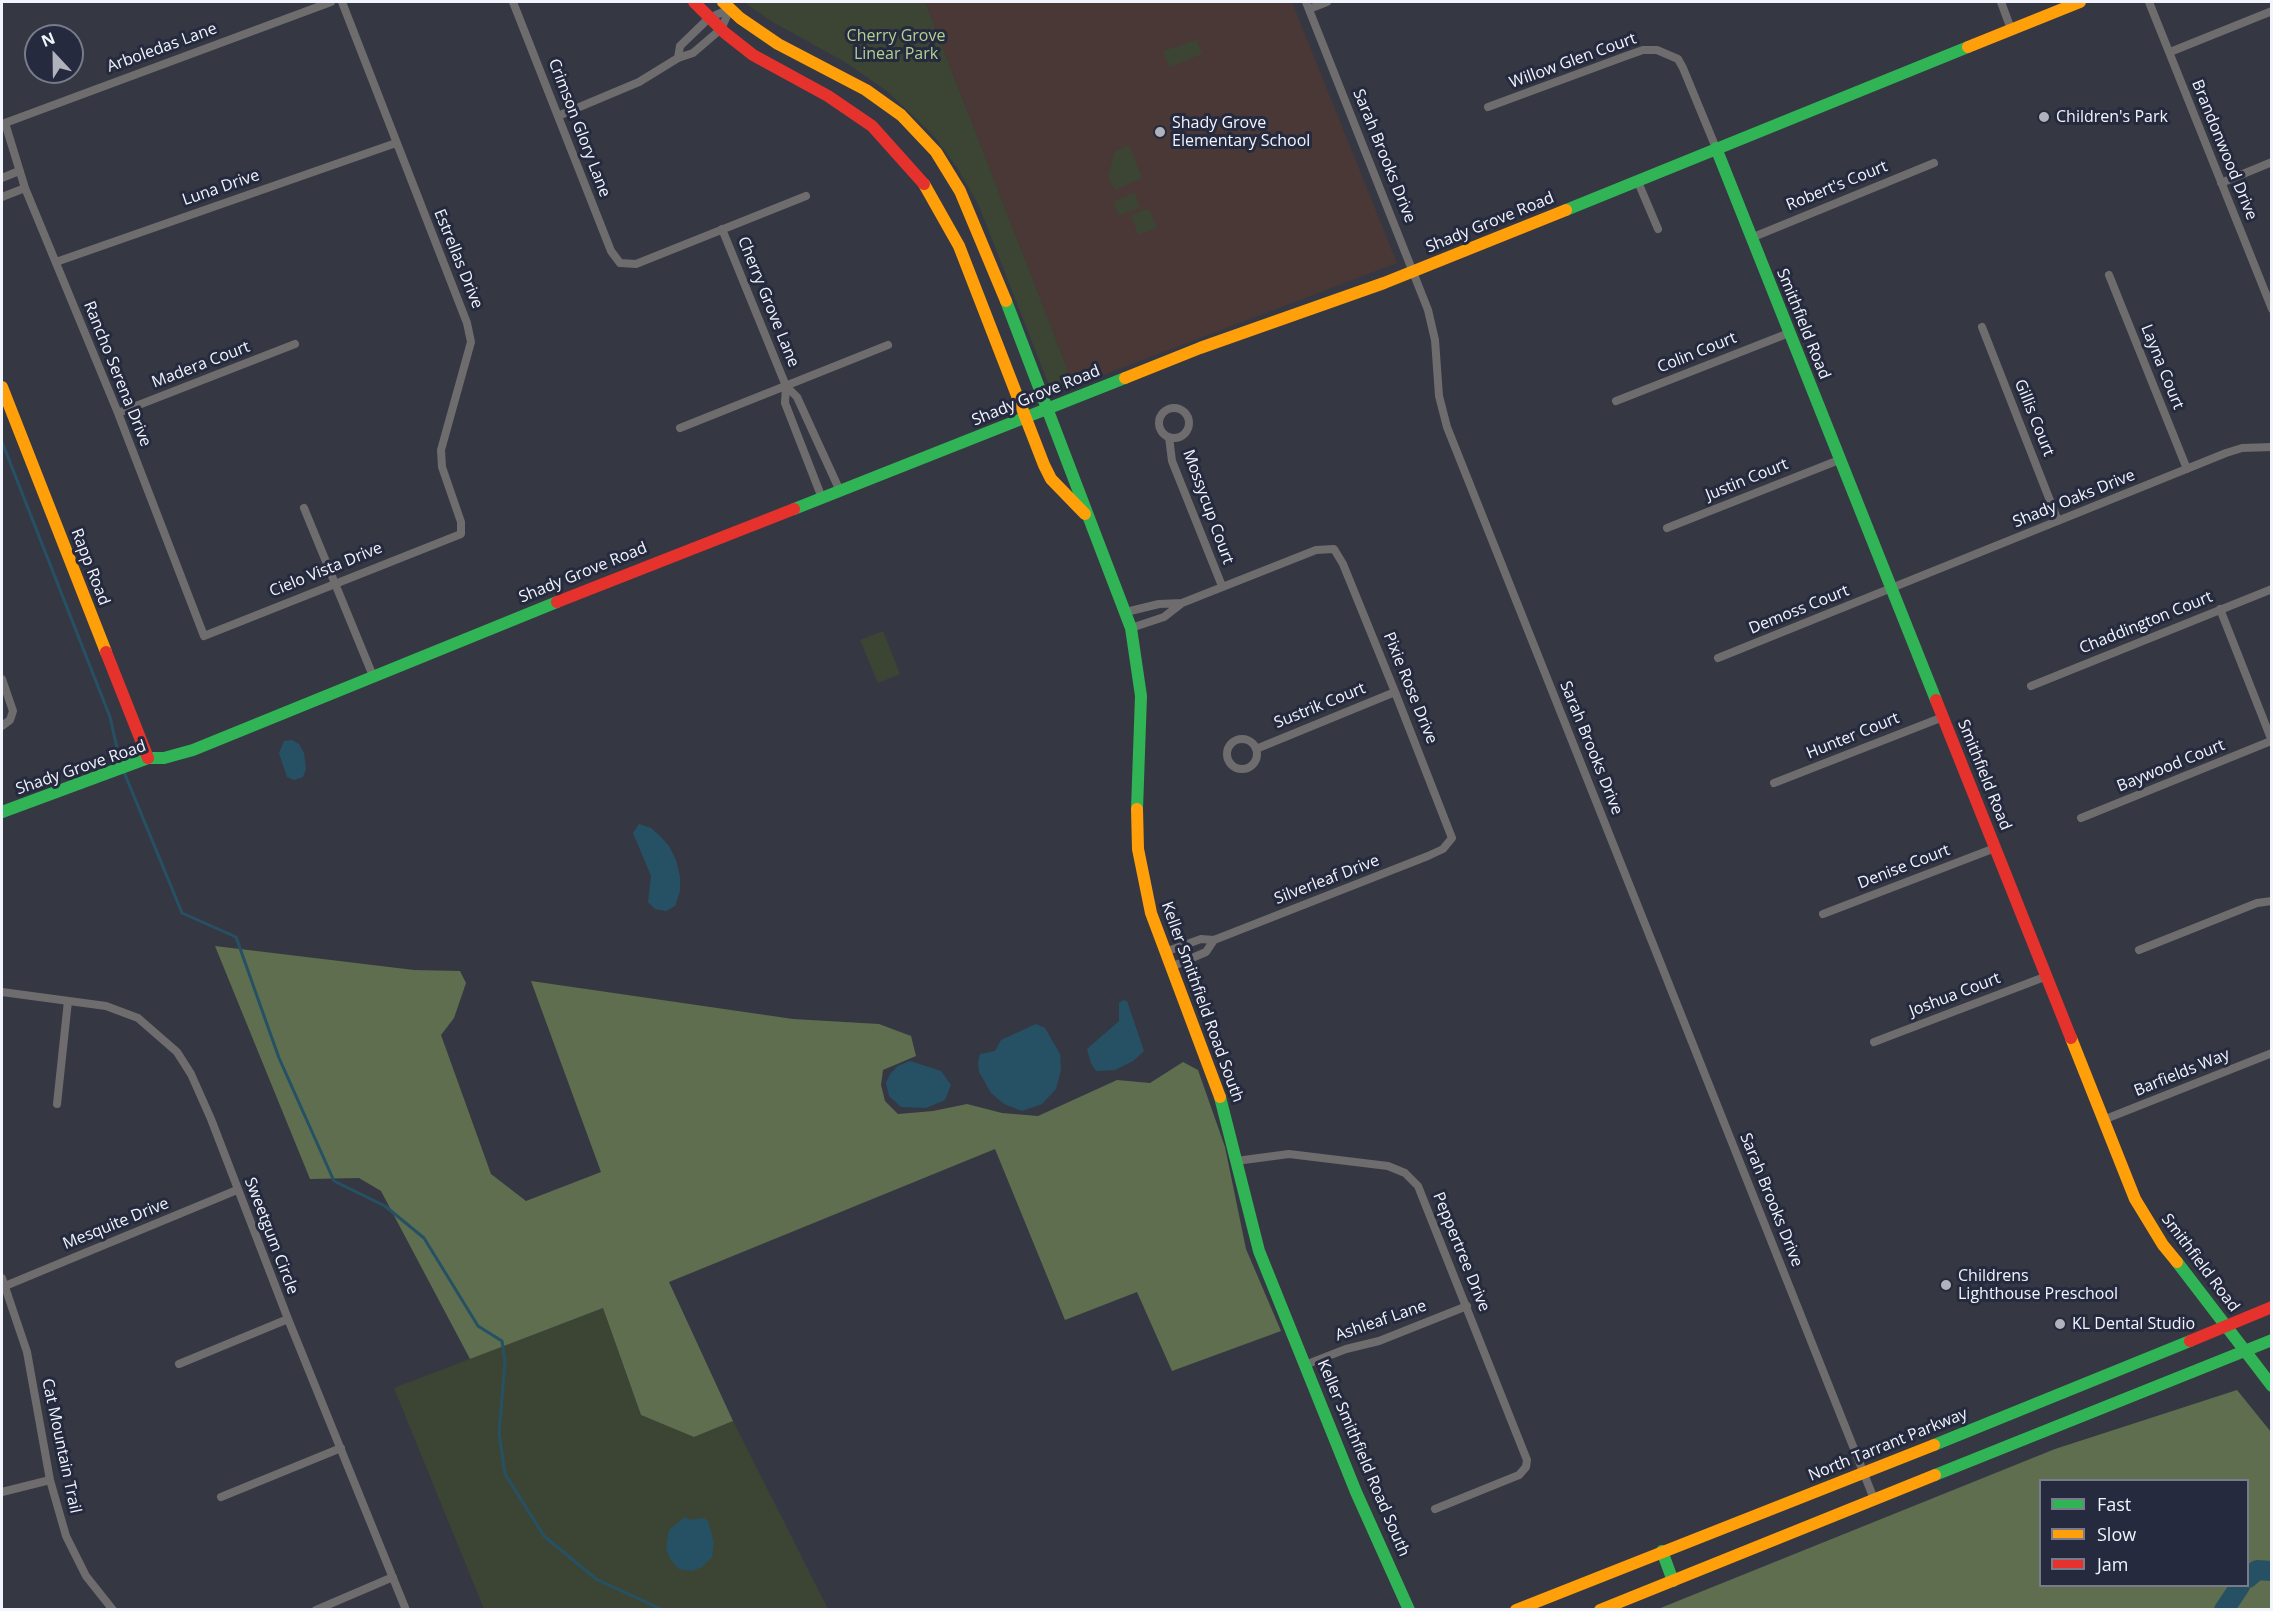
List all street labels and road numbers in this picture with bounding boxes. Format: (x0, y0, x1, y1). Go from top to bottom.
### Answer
street label: Arboledas Lane (104, 19, 220, 77)
street label: Willow Glen Court (1507, 29, 1639, 93)
street label: Crimson Glory Lane (544, 56, 614, 200)
street label: Brandonwood Drive (2187, 77, 2261, 223)
street label: Sarah Brooks Drive (1348, 86, 1420, 226)
street label: Robert's Court (1784, 157, 1890, 215)
street label: Luna Drive (180, 166, 262, 210)
street label: Shady Grove Road (1423, 189, 1557, 257)
street label: Estrellas Drive (429, 206, 487, 312)
street label: Cherry Grove Lane (733, 234, 803, 370)
street label: Smithfield Road (1772, 266, 1834, 382)
street label: Rancho Serena Drive (79, 298, 155, 450)
street label: Layna Court (2136, 322, 2188, 412)
street label: Colin Court (1655, 328, 1739, 378)
street label: Madera Court (149, 338, 253, 392)
street label: Shady Grove Road (969, 362, 1103, 430)
street label: Gillis Court (2010, 377, 2058, 459)
street label: Mossycup Court (1178, 447, 1238, 567)
street label: Justin Court (1703, 455, 1791, 505)
street label: Shady Oaks Drive (2010, 466, 2138, 532)
street label: Rapp Road (67, 526, 113, 608)
street label: Cielo Vista Drive (267, 539, 385, 601)
street label: Shady Grove Road (516, 539, 650, 607)
street label: Demoss Court (1746, 581, 1852, 639)
street label: Chaddington Court (2077, 588, 2215, 658)
street label: Pixie Rose Drive (1379, 629, 1441, 747)
street label: Sarah Brooks Drive (1555, 678, 1627, 818)
street label: Sustrik Court (1272, 679, 1368, 733)
street label: Hunter Court (1804, 709, 1902, 763)
street label: Smithfield Road (1953, 717, 2015, 833)
street label: Baywood Court (2114, 736, 2228, 796)
street label: Shady Grove Road (13, 737, 149, 799)
street label: Denise Court (1855, 841, 1953, 893)
street label: Silverleaf Drive (1272, 851, 1382, 909)
street label: Keller Smithfield Road South (1157, 899, 1247, 1105)
street label: Joshua Court (1907, 969, 2003, 1021)
street label: Barfields Way (2131, 1045, 2233, 1101)
street label: Sarah Brooks Drive (1735, 1130, 1807, 1270)
street label: Sweetgum Circle (240, 1175, 302, 1297)
street label: Peppertree Drive (1428, 1189, 1494, 1315)
street label: Mesquite Drive (60, 1194, 172, 1254)
street label: Smithfield Road (2157, 1210, 2243, 1316)
street label: Ashleaf Lane (1333, 1296, 1429, 1346)
street label: Keller Smithfield Road South (1313, 1357, 1413, 1559)
street label: Cat Mountain Trail (37, 1377, 85, 1515)
street label: North Tarrant Parkway (1806, 1404, 1970, 1486)

